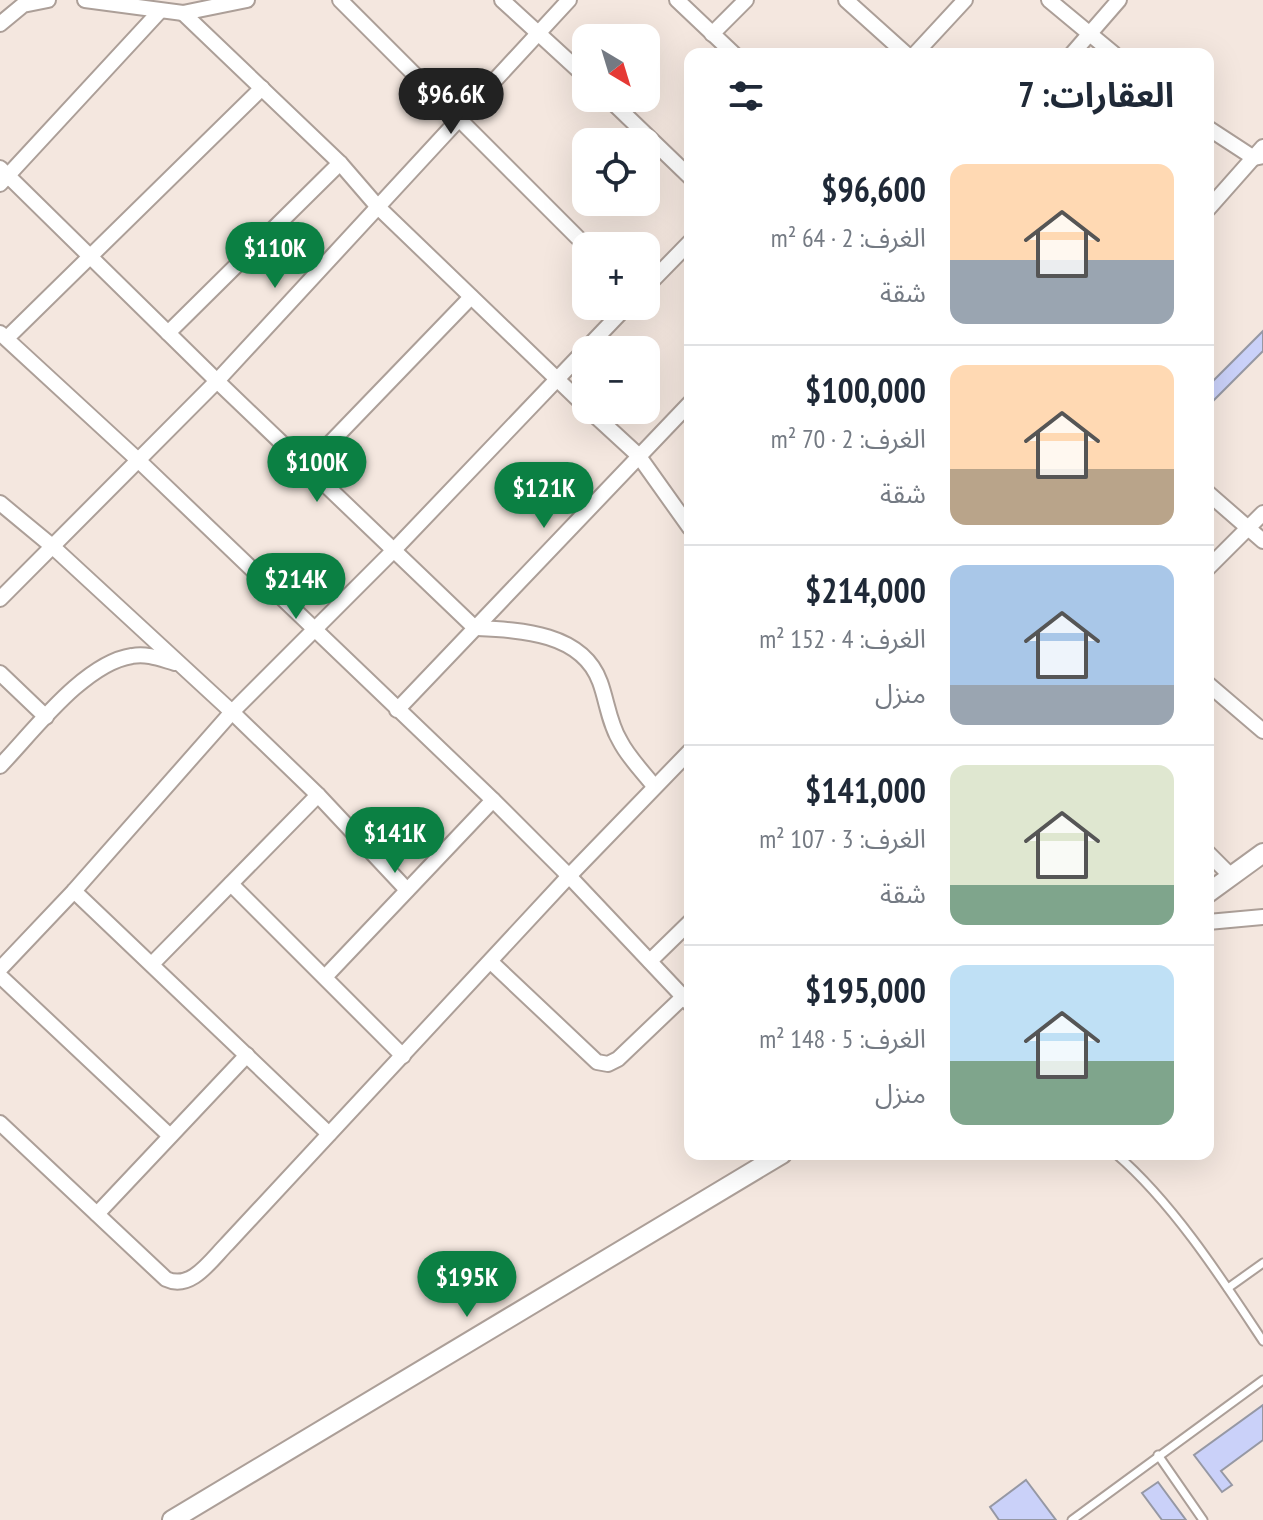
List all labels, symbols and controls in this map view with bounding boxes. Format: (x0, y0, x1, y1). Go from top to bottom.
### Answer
north arrow (572, 24, 660, 112)
map controls (572, 24, 660, 424)
pin: $96.6K (386, 68, 516, 136)
text: العقارات: 7 (1018, 72, 1174, 116)
icon: filters (724, 74, 768, 118)
text: $96.6K (417, 77, 485, 110)
button: locate (572, 128, 660, 216)
text: $96,600 (821, 167, 926, 211)
icon: home (1014, 196, 1110, 292)
text: الغرف: 2 · 64 m² (771, 221, 926, 254)
pin: $110K (219, 222, 331, 290)
text: $110K (243, 231, 307, 264)
button: + (572, 232, 660, 320)
text: شقة (880, 276, 926, 309)
button: − (572, 336, 660, 424)
text: $100,000 (805, 368, 926, 412)
icon: home (1014, 397, 1110, 493)
text: الغرف: 2 · 70 m² (771, 422, 926, 455)
pin: $100K (261, 436, 373, 504)
text: $100K (285, 445, 349, 478)
pin: $121K (488, 462, 600, 530)
text: $121K (512, 471, 576, 504)
text: شقة (880, 477, 926, 510)
pin: $214K (240, 553, 352, 621)
text: $214K (264, 562, 328, 595)
text: $214,000 (805, 568, 926, 612)
icon: home (1014, 597, 1110, 693)
text: الغرف: 4 · 152 m² (759, 622, 926, 655)
text: منزل (875, 677, 926, 710)
text: $141,000 (805, 768, 926, 812)
icon: home (1014, 797, 1110, 893)
pin: $141K (339, 807, 451, 875)
text: $141K (363, 816, 427, 849)
text: الغرف: 3 · 107 m² (759, 822, 926, 855)
text: شقة (880, 877, 926, 910)
text: $195,000 (805, 968, 926, 1012)
icon: home (1014, 997, 1110, 1093)
text: الغرف: 5 · 148 m² (759, 1022, 926, 1055)
text: منزل (875, 1077, 926, 1110)
pin: $195K (411, 1251, 523, 1319)
text: $195K (435, 1260, 499, 1293)

